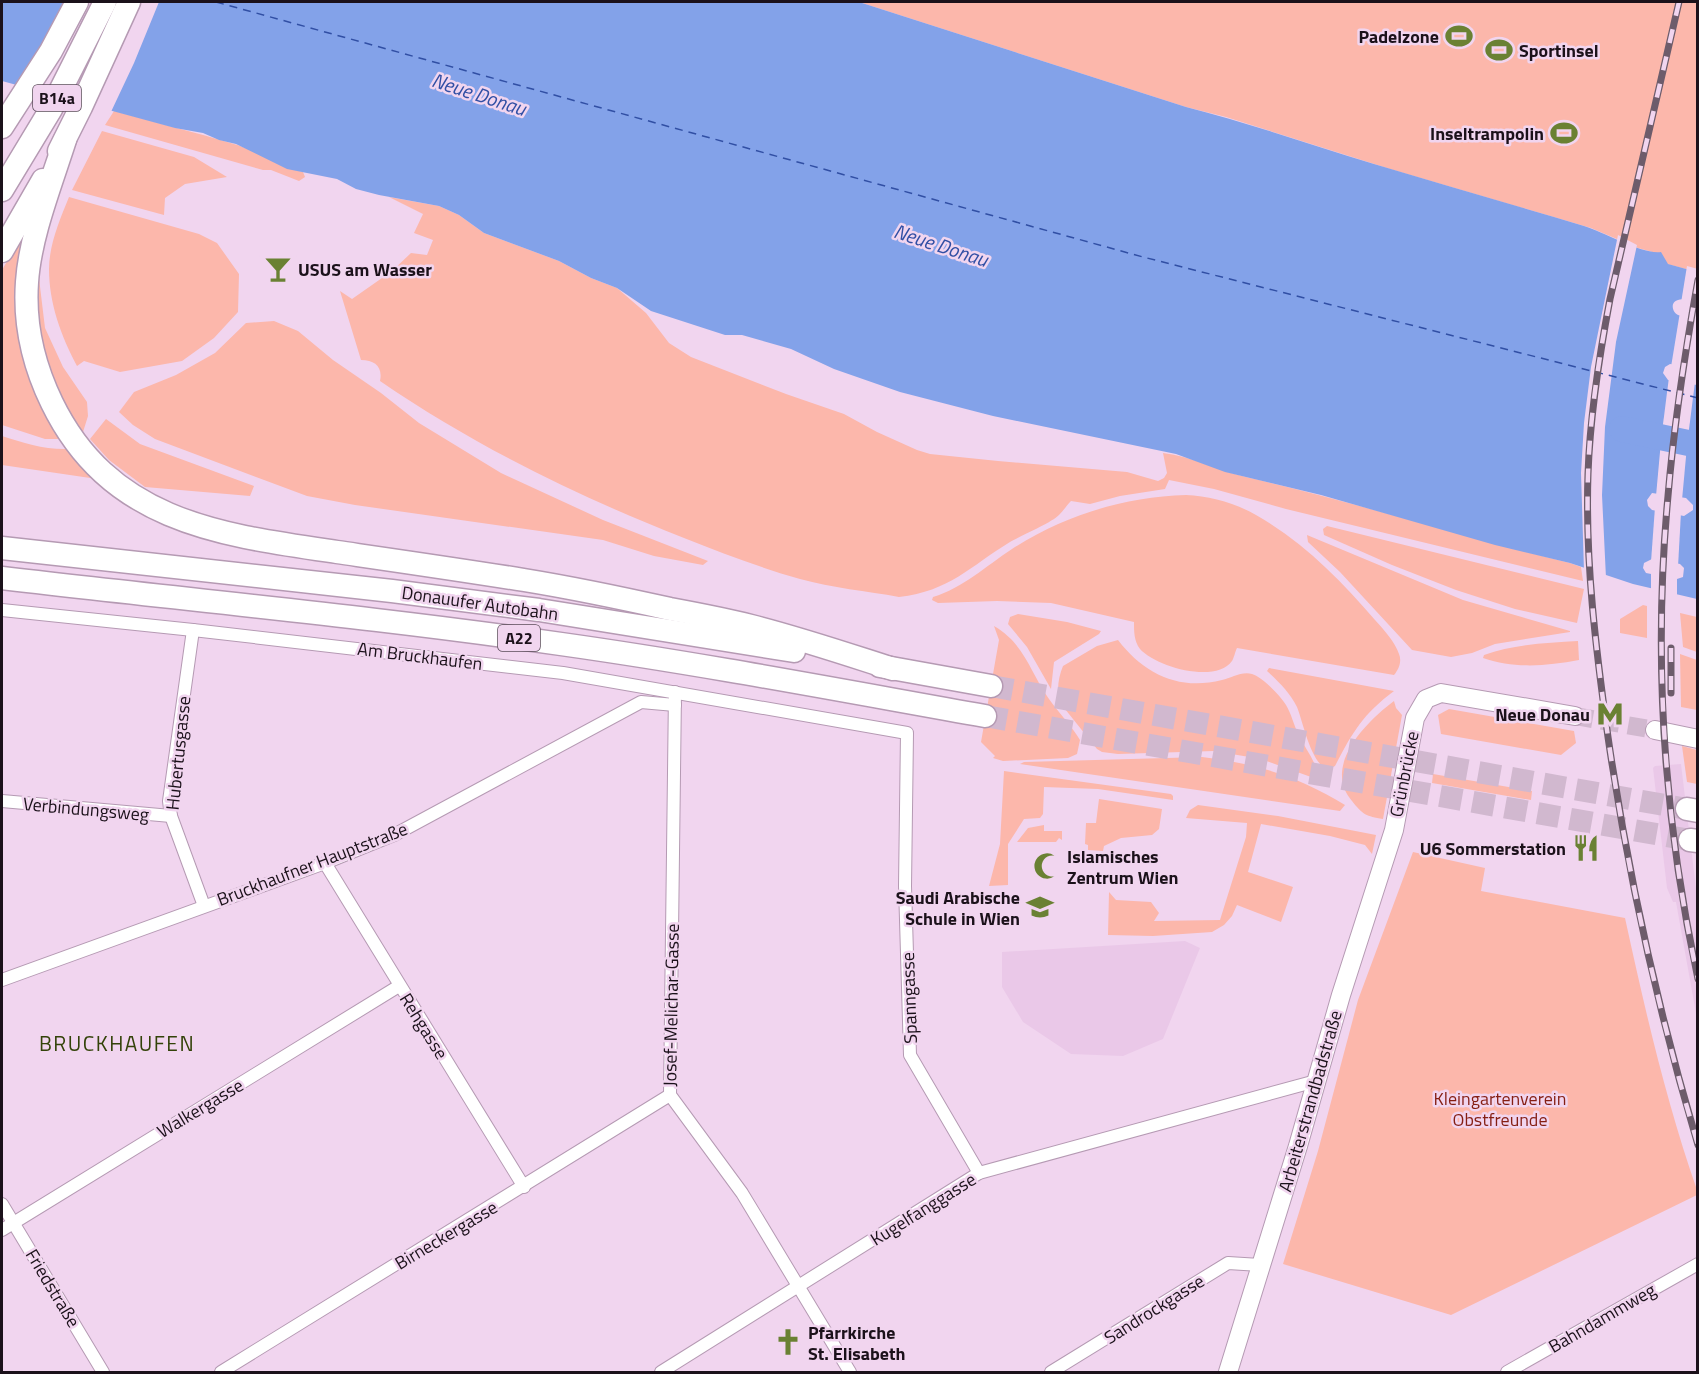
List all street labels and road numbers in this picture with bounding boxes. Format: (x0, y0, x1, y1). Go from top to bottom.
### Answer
road number: B14a (33, 85, 81, 111)
street label: Donauufer Autobahn (400, 579, 560, 627)
road number: A22 (498, 625, 540, 651)
street label: Am Bruckhaufen (356, 635, 484, 677)
street label: Hubertusgasse (159, 695, 197, 811)
street label: Grünbrücke (1382, 729, 1426, 819)
street label: Verbindungsweg (22, 790, 150, 828)
street label: Bruckhaufner Hauptstraße (213, 815, 411, 913)
street label: Josef-Melichar-Gasse (656, 923, 686, 1087)
street label: Spanngasse (894, 952, 924, 1044)
street label: Rehgasse (393, 988, 455, 1064)
street label: Arbeiterstrandbadstraße (1271, 1007, 1349, 1195)
street label: Walkergasse (152, 1072, 248, 1144)
street label: Kugelfanggasse (865, 1166, 981, 1252)
street label: Birneckergasse (390, 1194, 502, 1276)
street label: Friedstraße (19, 1244, 87, 1332)
street label: Sandrockgasse (1099, 1267, 1209, 1351)
street label: Bahndammweg (1543, 1276, 1661, 1360)

